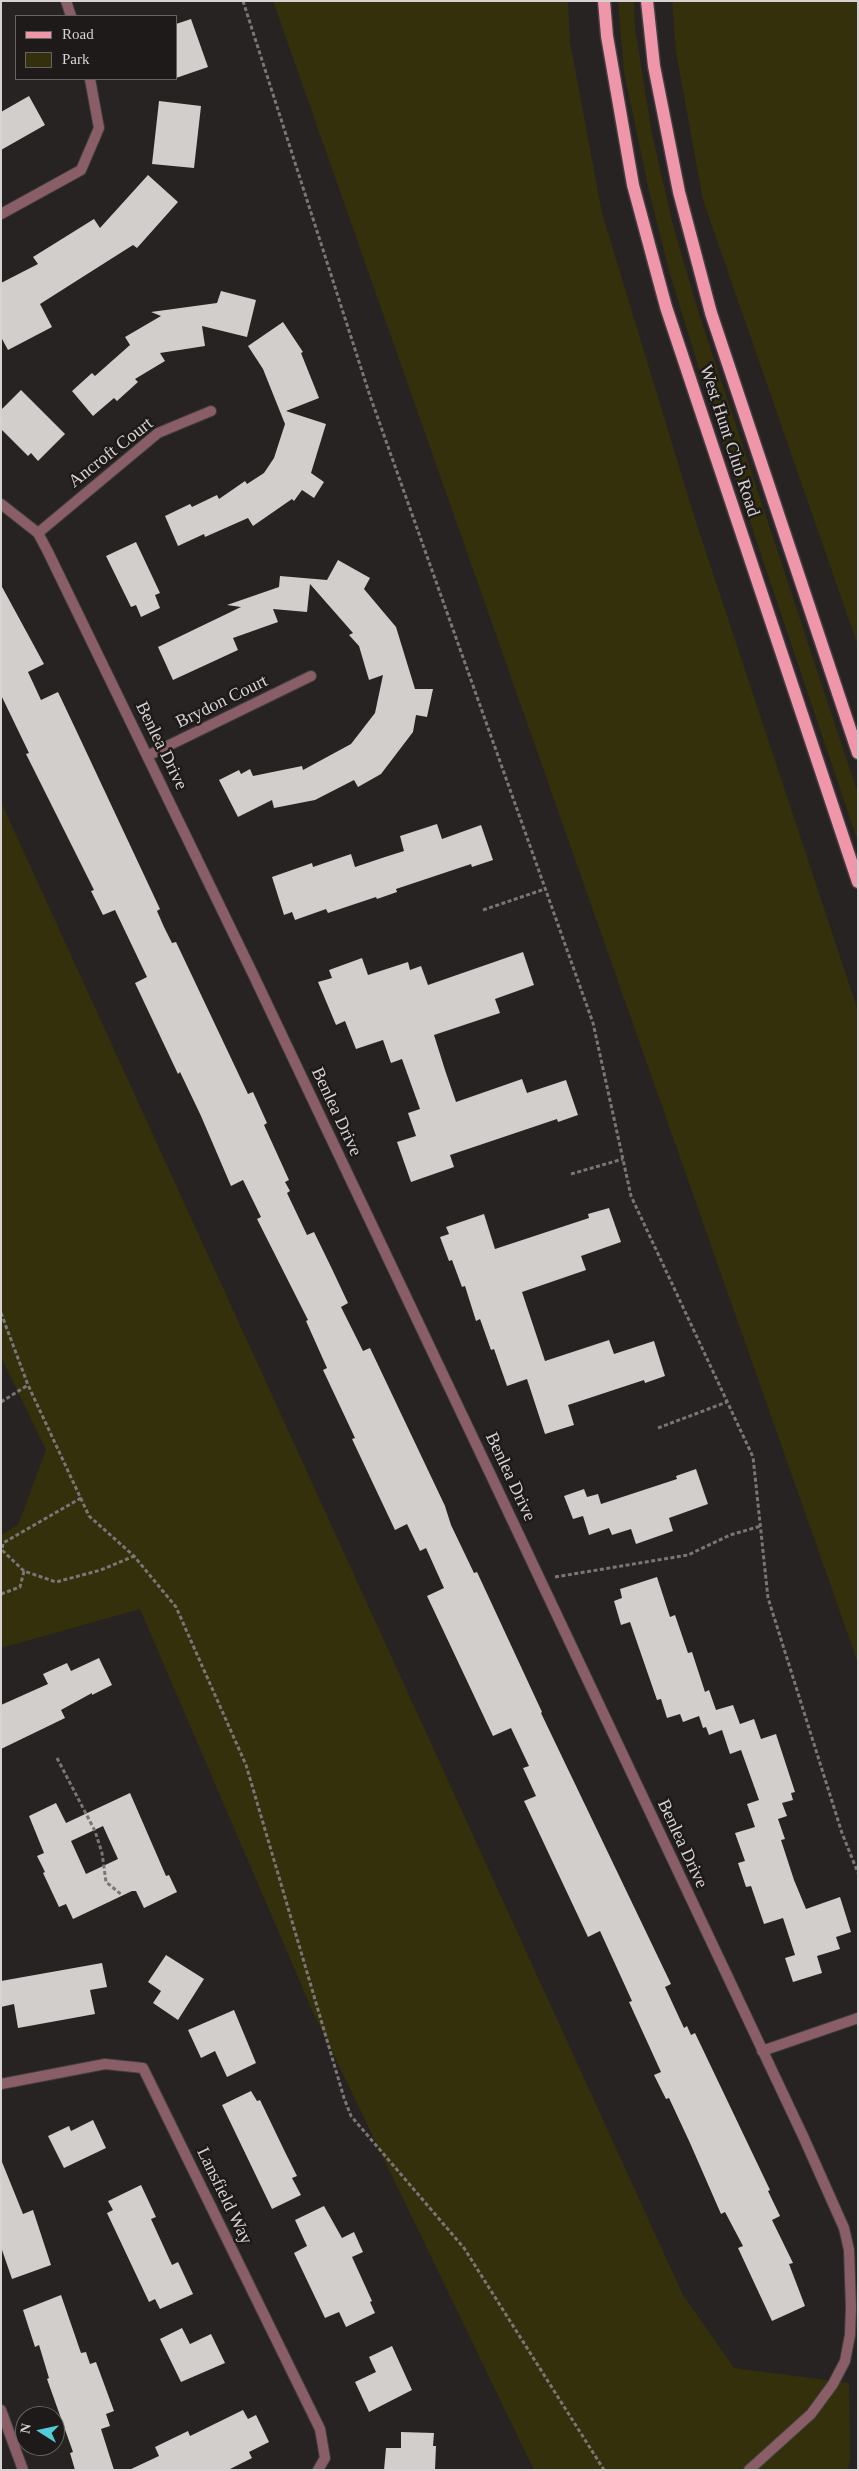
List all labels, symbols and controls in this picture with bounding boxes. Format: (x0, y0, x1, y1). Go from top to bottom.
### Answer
legend (15, 15, 178, 80)
text: Road (62, 26, 94, 42)
text: Park (62, 51, 90, 67)
street label: West Hunt Club Road (694, 363, 764, 519)
street label: Ancroft Court (64, 413, 158, 493)
street label: Brydon Court (173, 670, 271, 734)
street label: Benlea Drive (130, 698, 192, 794)
street label: Benlea Drive (306, 1064, 366, 1160)
street label: Benlea Drive (480, 1429, 540, 1525)
street label: Benlea Drive (652, 1796, 712, 1892)
street label: Lansfield Way (191, 2144, 257, 2248)
north arrow (15, 2406, 65, 2456)
text: N (17, 2422, 34, 2435)

